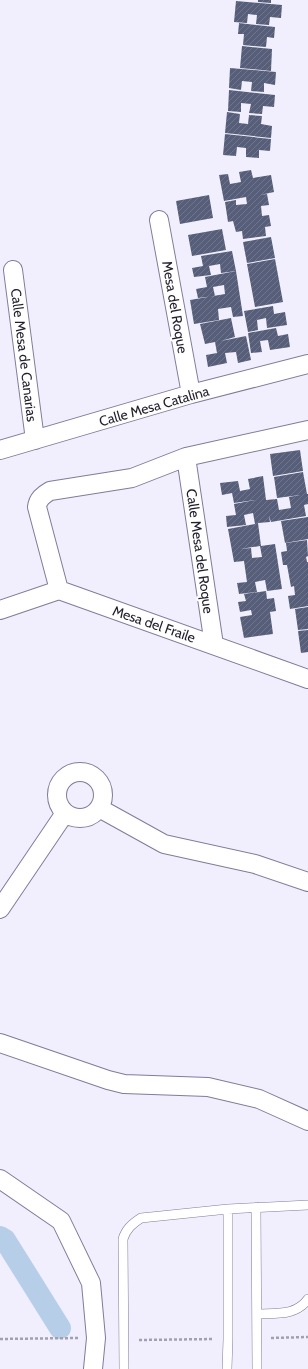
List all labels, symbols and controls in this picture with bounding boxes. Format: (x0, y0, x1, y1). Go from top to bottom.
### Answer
street label: Mesa del Roque (158, 259, 192, 355)
street label: Calle Mesa de Canarias (7, 287, 41, 423)
street label: Calle Mesa Catalina (97, 382, 211, 430)
street label: Calle Mesa del Roque (182, 487, 218, 615)
street label: Mesa del Fraile (110, 601, 198, 647)

